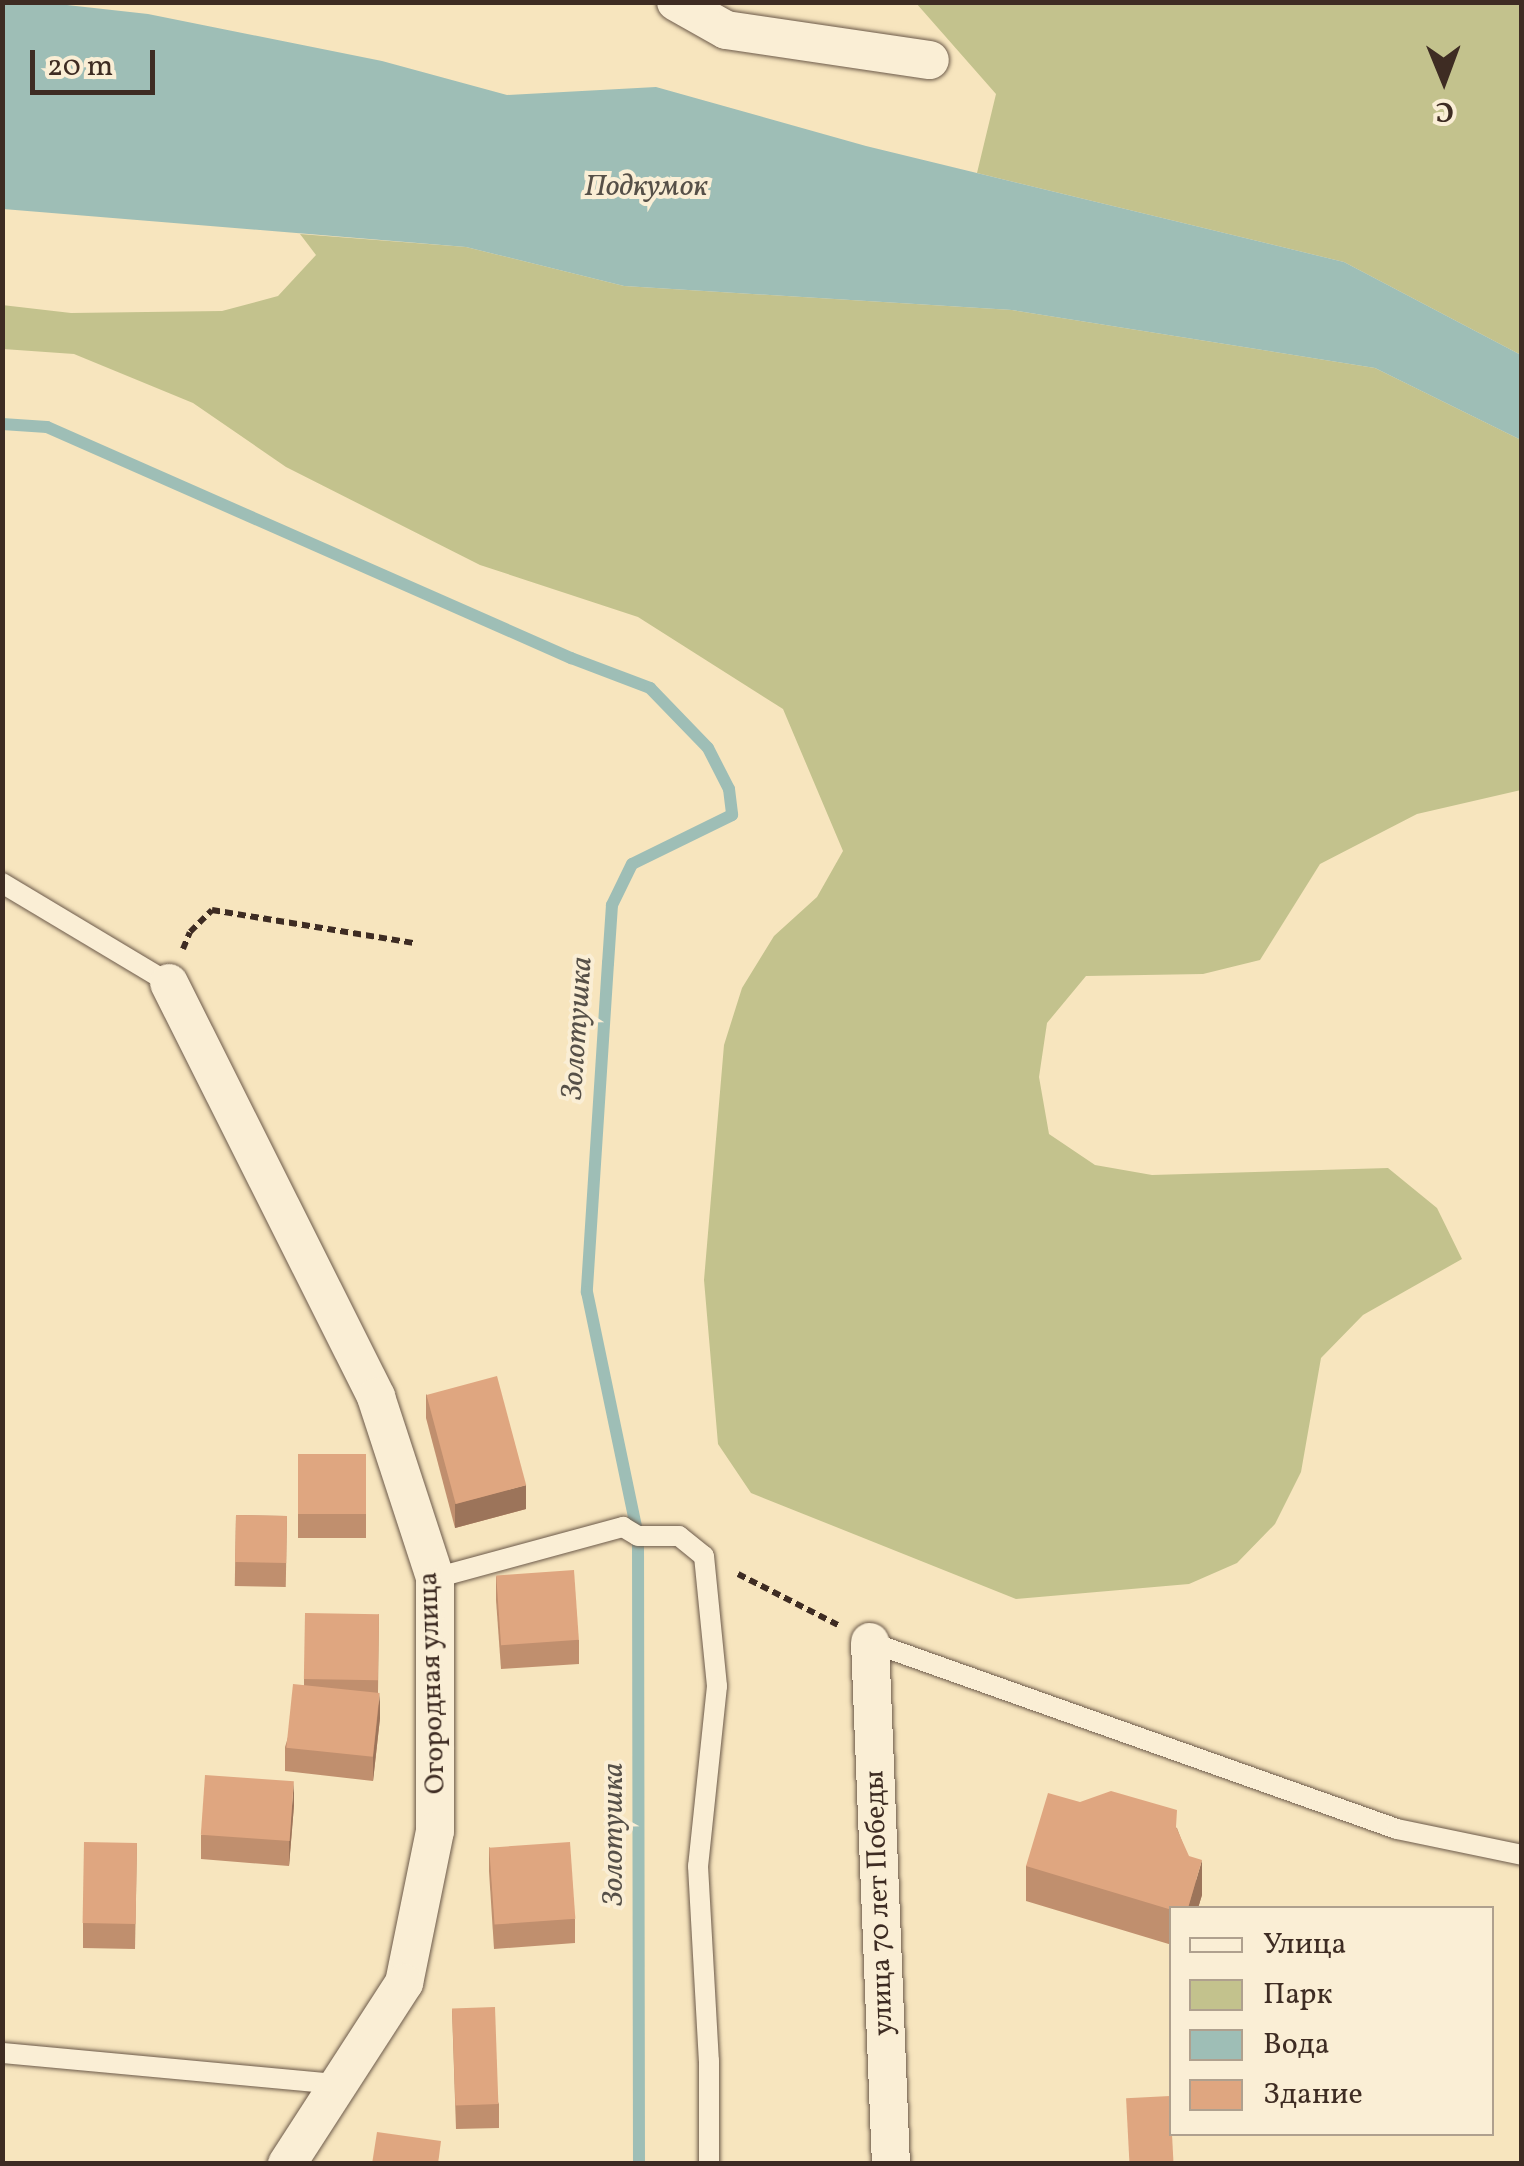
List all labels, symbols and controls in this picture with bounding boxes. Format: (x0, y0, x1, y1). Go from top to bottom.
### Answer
scale bar (35, 30, 160, 92)
north arrow (1394, 30, 1494, 130)
text: 20 m (47, 46, 113, 88)
text: С (1435, 91, 1454, 130)
water label: Подкумок (585, 169, 707, 205)
water label: Золотушка (555, 955, 601, 1101)
street label: Огородная улица (412, 1571, 454, 1795)
water label: Золотушка (596, 1762, 632, 1906)
street label: улица 70 лет Победы (859, 1770, 901, 2036)
legend (1169, 1906, 1494, 2136)
text: Улица (1263, 1924, 1346, 1966)
text: Парк (1263, 1974, 1332, 2016)
text: Вода (1263, 2024, 1330, 2066)
text: Здание (1263, 2074, 1363, 2116)

